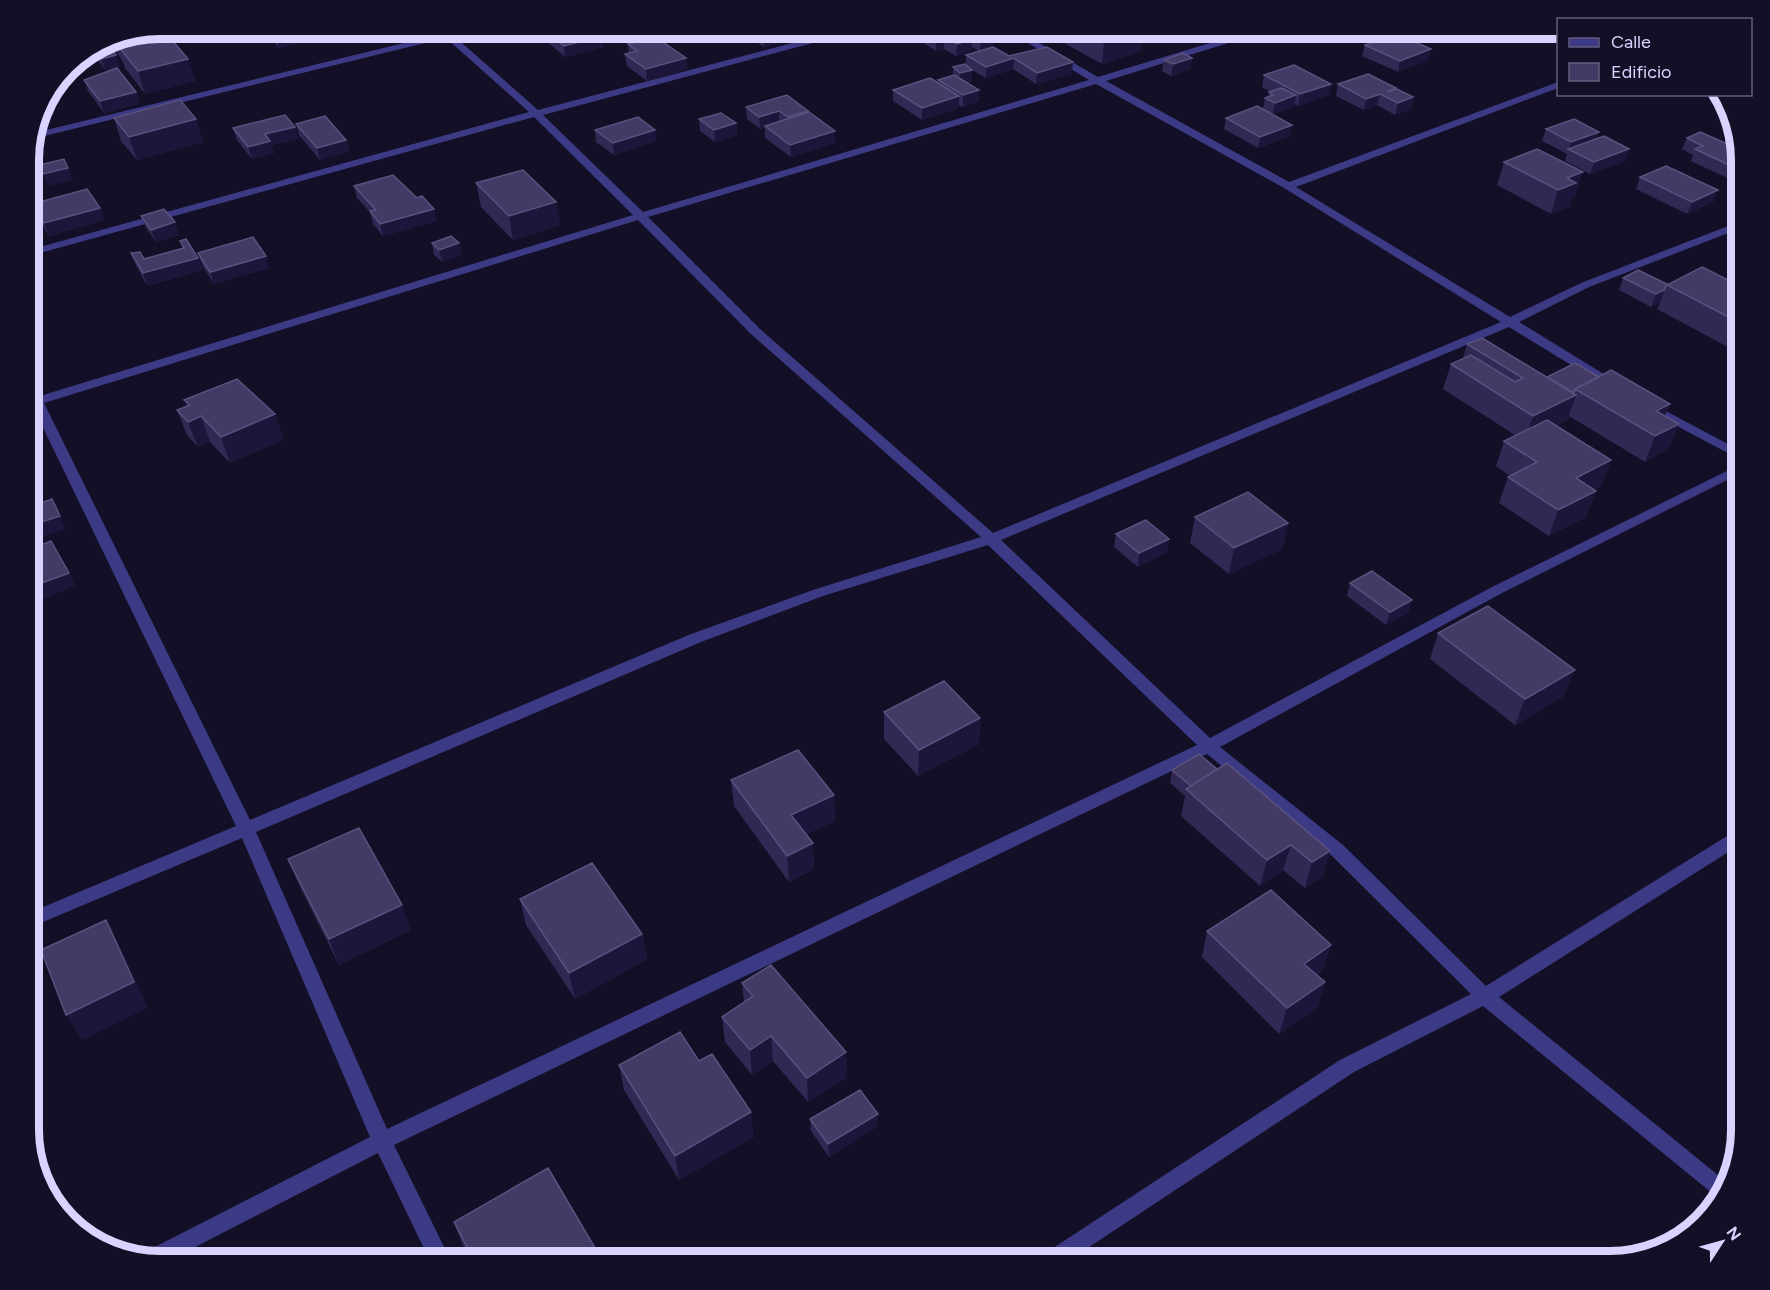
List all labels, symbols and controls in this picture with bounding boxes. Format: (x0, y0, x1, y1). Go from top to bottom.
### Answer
legend (1557, 18, 1752, 96)
text: Calle (1611, 31, 1651, 53)
text: Edificio (1611, 61, 1672, 83)
north arrow (1692, 1212, 1752, 1272)
text: N (1722, 1223, 1745, 1244)

